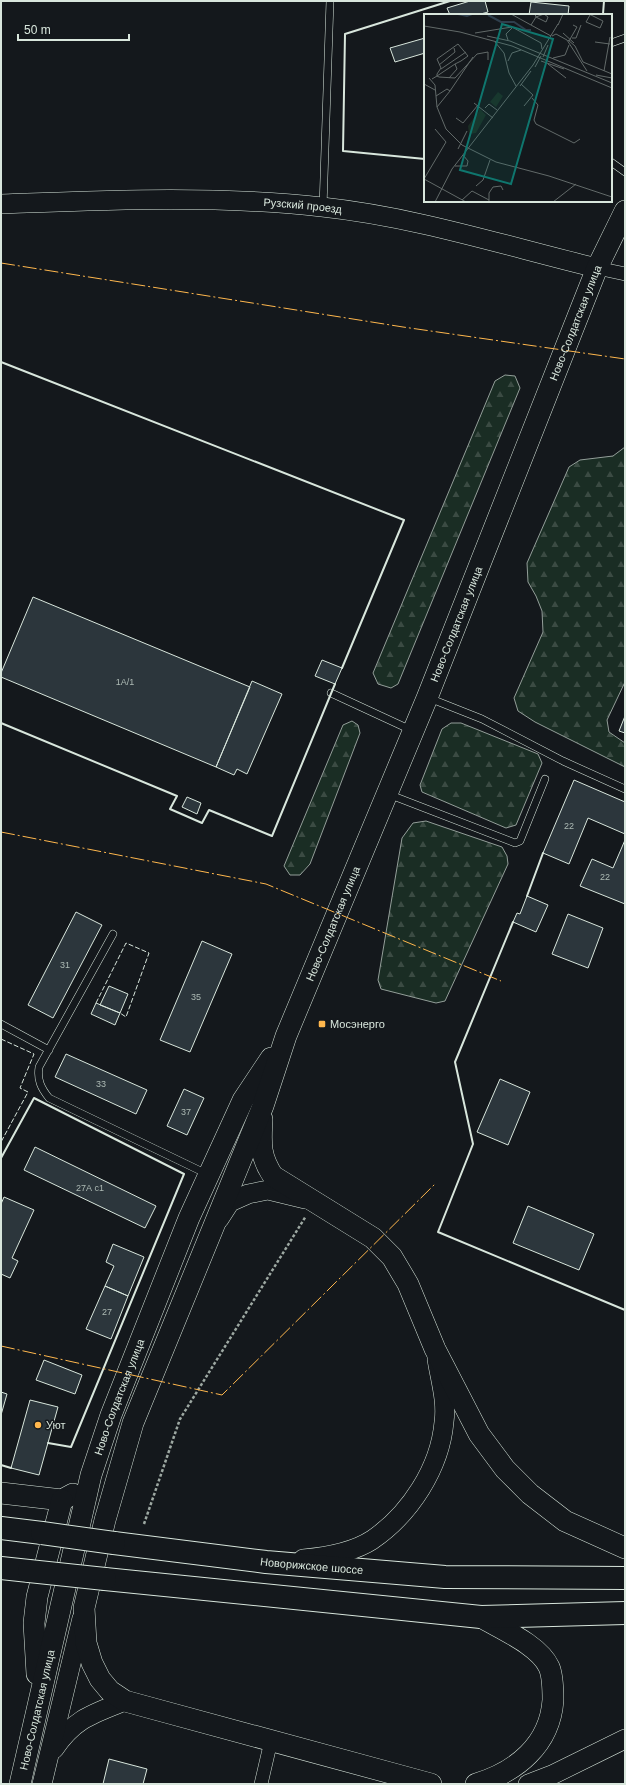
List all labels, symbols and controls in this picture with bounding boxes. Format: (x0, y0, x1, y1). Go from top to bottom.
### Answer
inset map (424, 14, 612, 202)
scale bar (18, 16, 129, 42)
text: 50 m (24, 23, 51, 37)
street label: Рузский проезд (263, 196, 343, 215)
street label: Ново-Солдатская улица (547, 262, 604, 382)
street label: Ново-Солдатская улица (428, 564, 485, 684)
house number: 1А/1 (116, 677, 134, 687)
house number: 22 (564, 821, 574, 831)
street label: Ново-Солдатская улица (304, 864, 362, 983)
house number: 22 (600, 872, 610, 882)
house number: 31 (60, 960, 70, 970)
house number: 35 (191, 992, 201, 1002)
place label: Мосэнерго (330, 1018, 385, 1030)
marker: Мосэнерго (317, 1019, 327, 1029)
house number: 33 (96, 1079, 106, 1089)
house number: 37 (181, 1107, 191, 1117)
house number: 27А с1 (76, 1183, 104, 1193)
house number: 27 (102, 1307, 112, 1317)
street label: Ново-Солдатская улица (92, 1336, 147, 1457)
place label: Уют (46, 1419, 66, 1431)
marker: Уют (33, 1420, 43, 1430)
street label: Новорижское шоссе (259, 1555, 364, 1576)
street label: Ново-Солдатская улица (17, 1648, 57, 1771)

